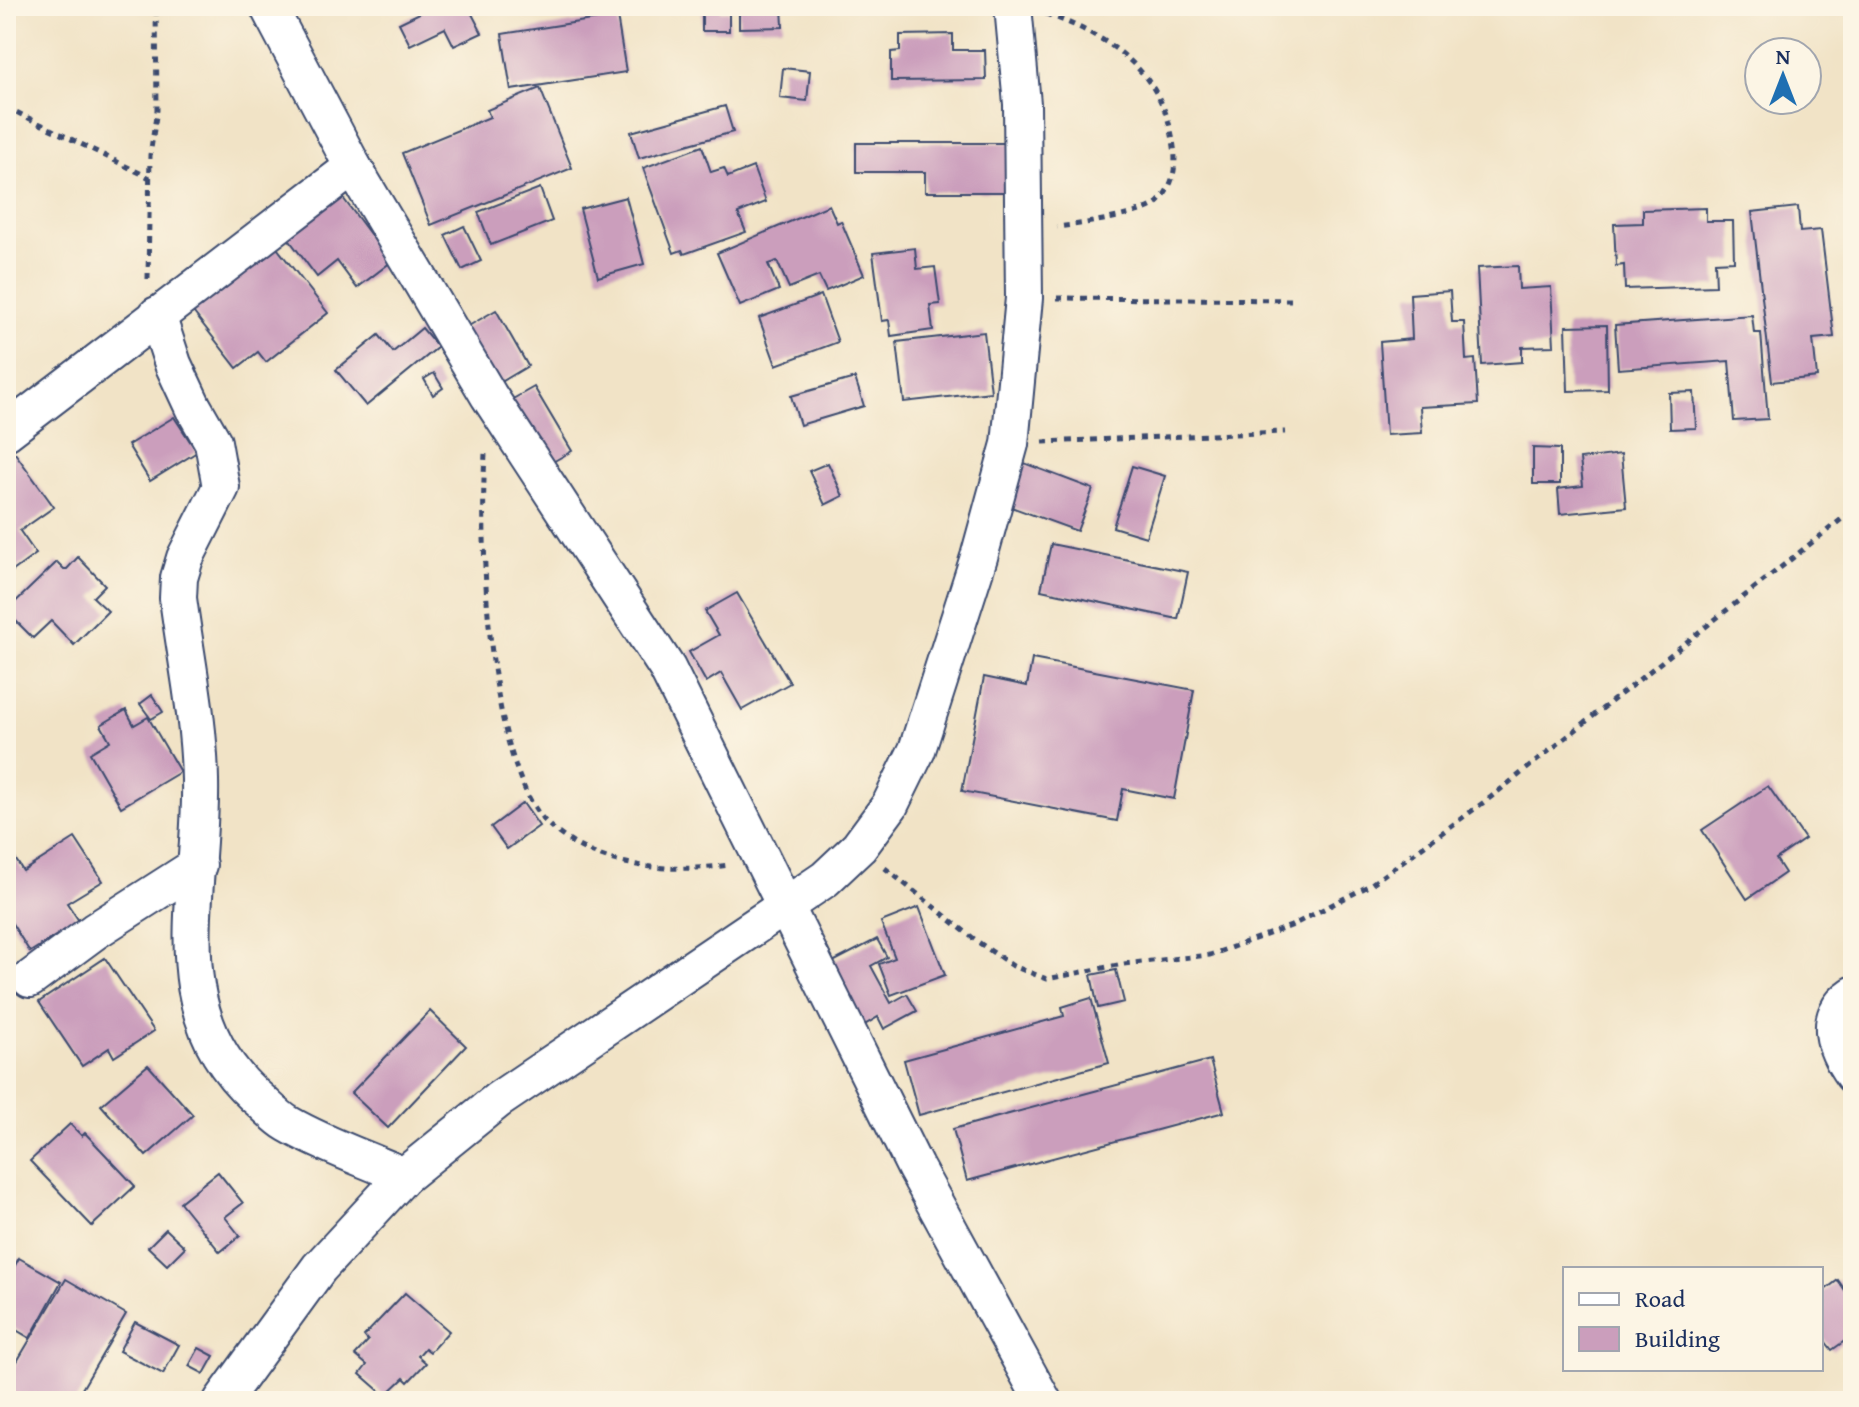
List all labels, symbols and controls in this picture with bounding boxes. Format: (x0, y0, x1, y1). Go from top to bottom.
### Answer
north arrow (1743, 36, 1823, 116)
text: N (1776, 40, 1791, 72)
legend (1563, 1267, 1823, 1371)
text: Road (1635, 1281, 1685, 1316)
text: Building (1635, 1321, 1720, 1356)

